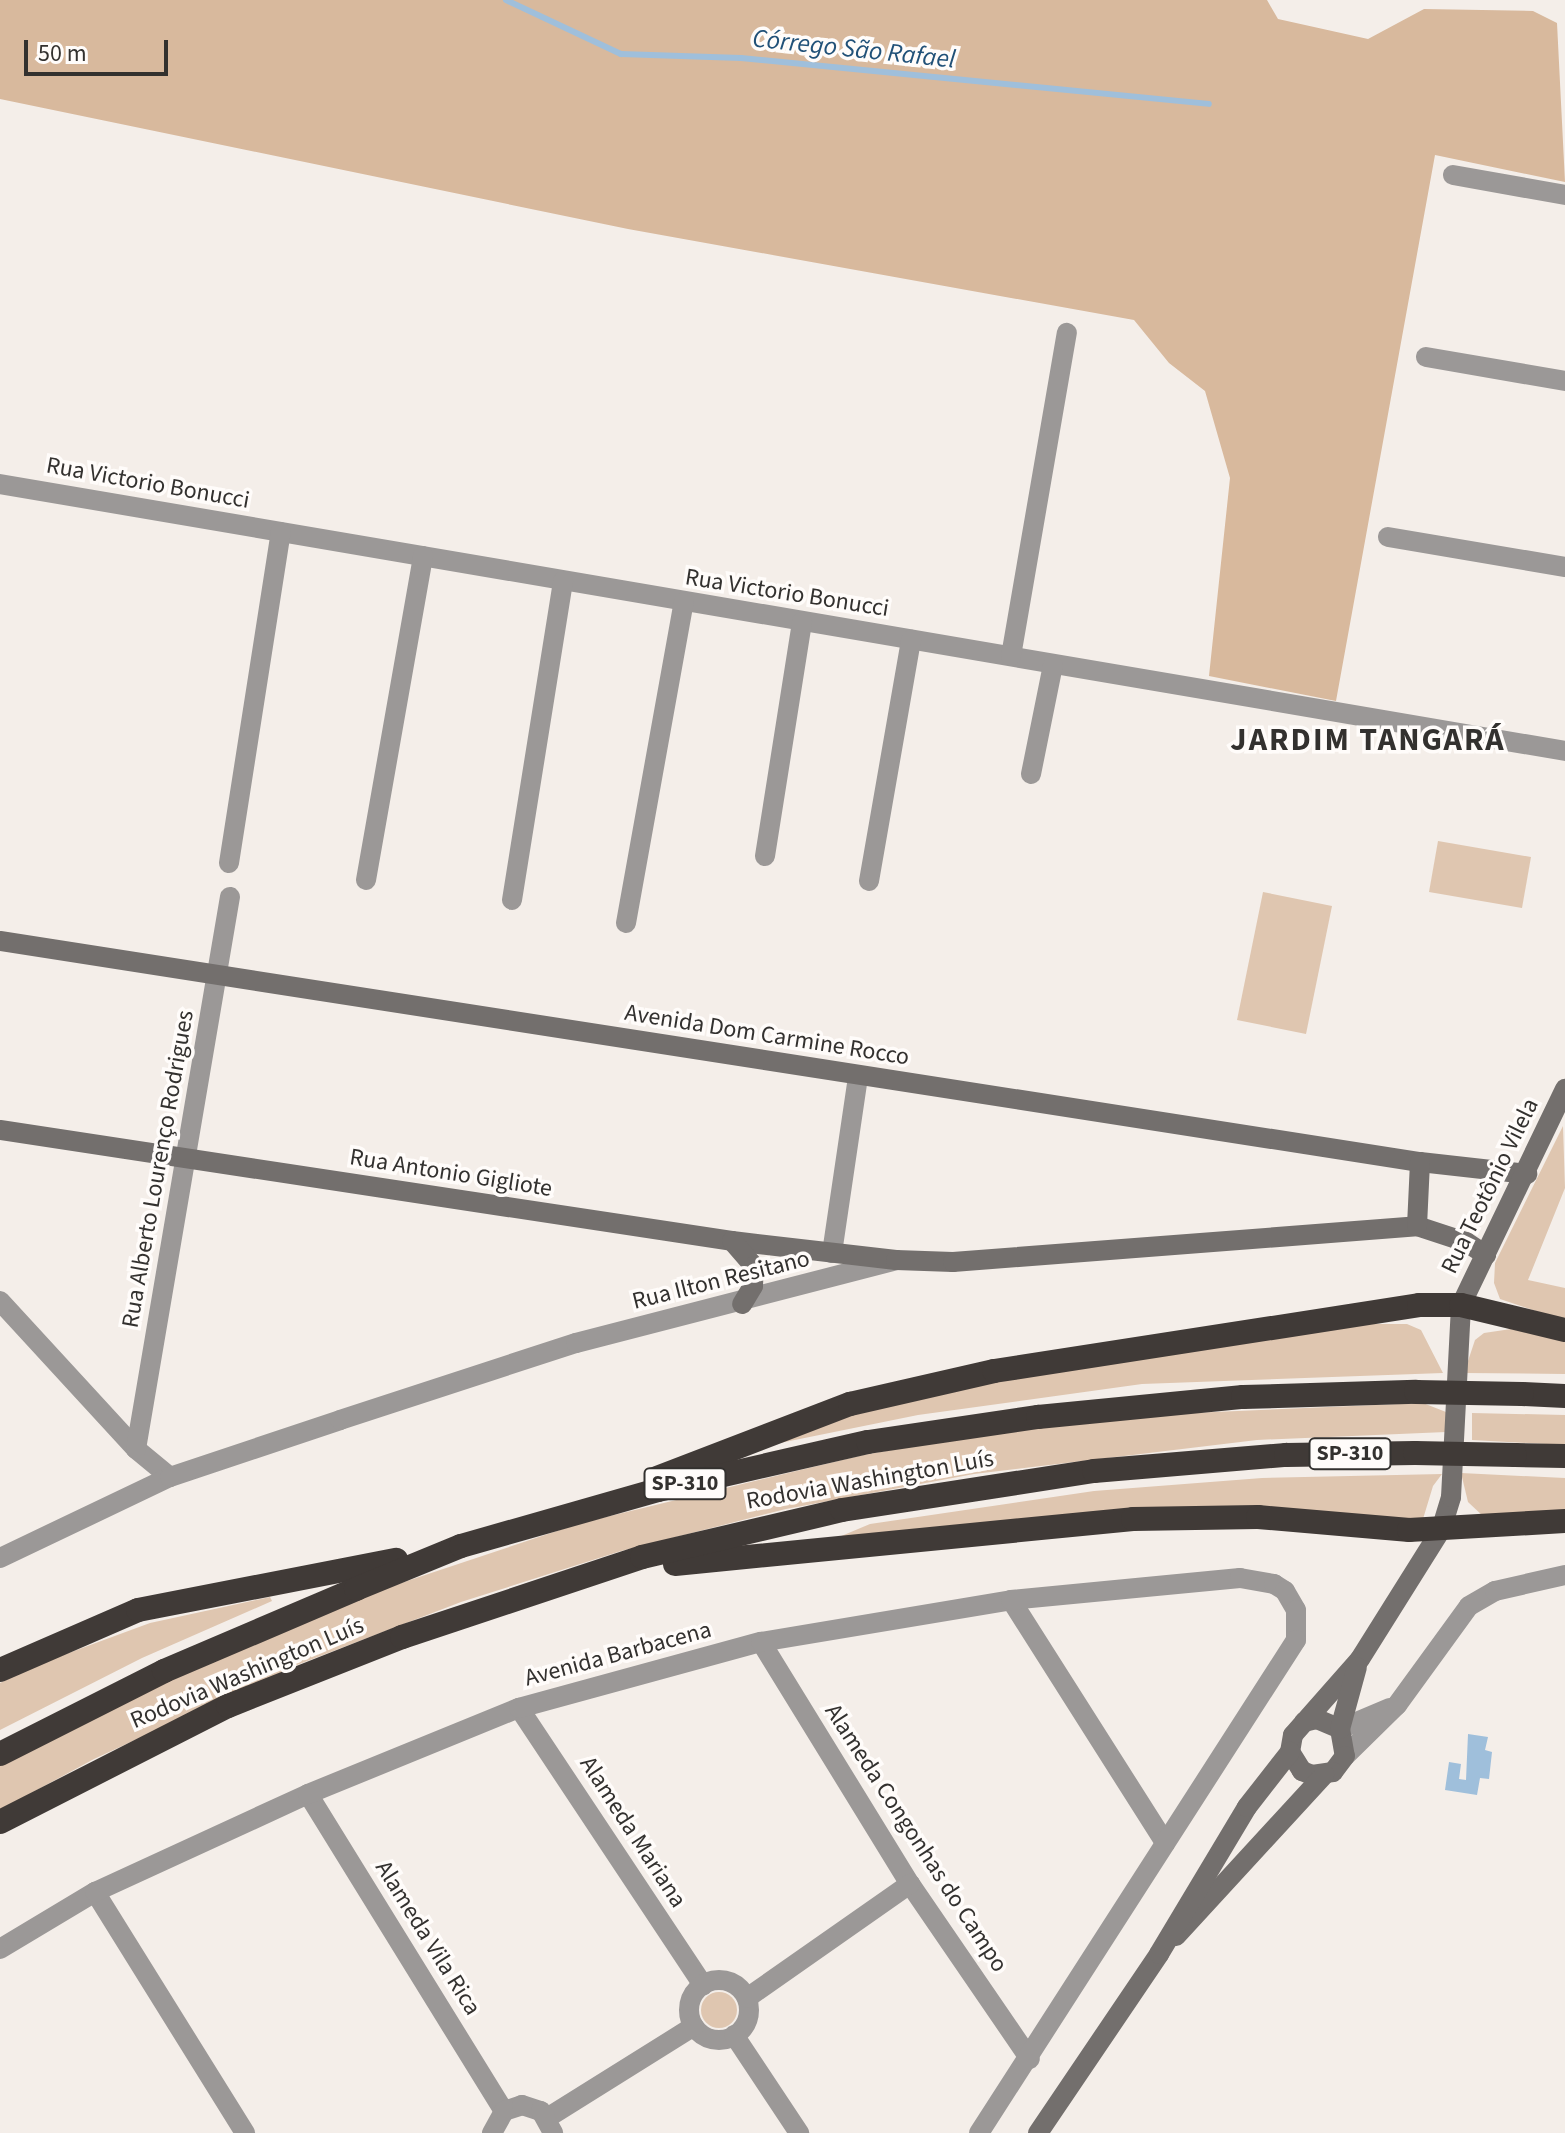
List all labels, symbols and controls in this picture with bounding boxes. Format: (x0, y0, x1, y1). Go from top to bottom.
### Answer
water label: Córrego São Rafael (751, 23, 957, 75)
scale bar (28, 24, 172, 74)
text: 50 m (38, 36, 87, 71)
street label: Rua Victorio Bonucci (44, 451, 252, 515)
street label: Rua Victorio Bonucci (683, 563, 891, 623)
district label: JARDIM TANGARÁ (1230, 721, 1506, 759)
street label: Avenida Dom Carmine Rocco (623, 998, 911, 1072)
street label: Rua Alberto Lourenço Rodrigues (116, 1008, 200, 1330)
street label: Rua Teotônio Vilela (1435, 1094, 1545, 1278)
street label: Rua Antonio Gigliote (348, 1143, 554, 1203)
street label: Rua Ilton Resitano (629, 1244, 813, 1316)
road number: SP-310 (1308, 1436, 1392, 1472)
street label: Rodovia Washington Luís (744, 1444, 996, 1516)
road number: SP-310 (643, 1466, 727, 1502)
street label: Rodovia Washington Luís (126, 1611, 368, 1735)
street label: Avenida Barbacena (521, 1615, 715, 1693)
street label: Alameda Congonhas do Campo (818, 1698, 1014, 1978)
street label: Alameda Mariana (573, 1751, 693, 1913)
street label: Alameda Vila Rica (369, 1855, 487, 2021)

